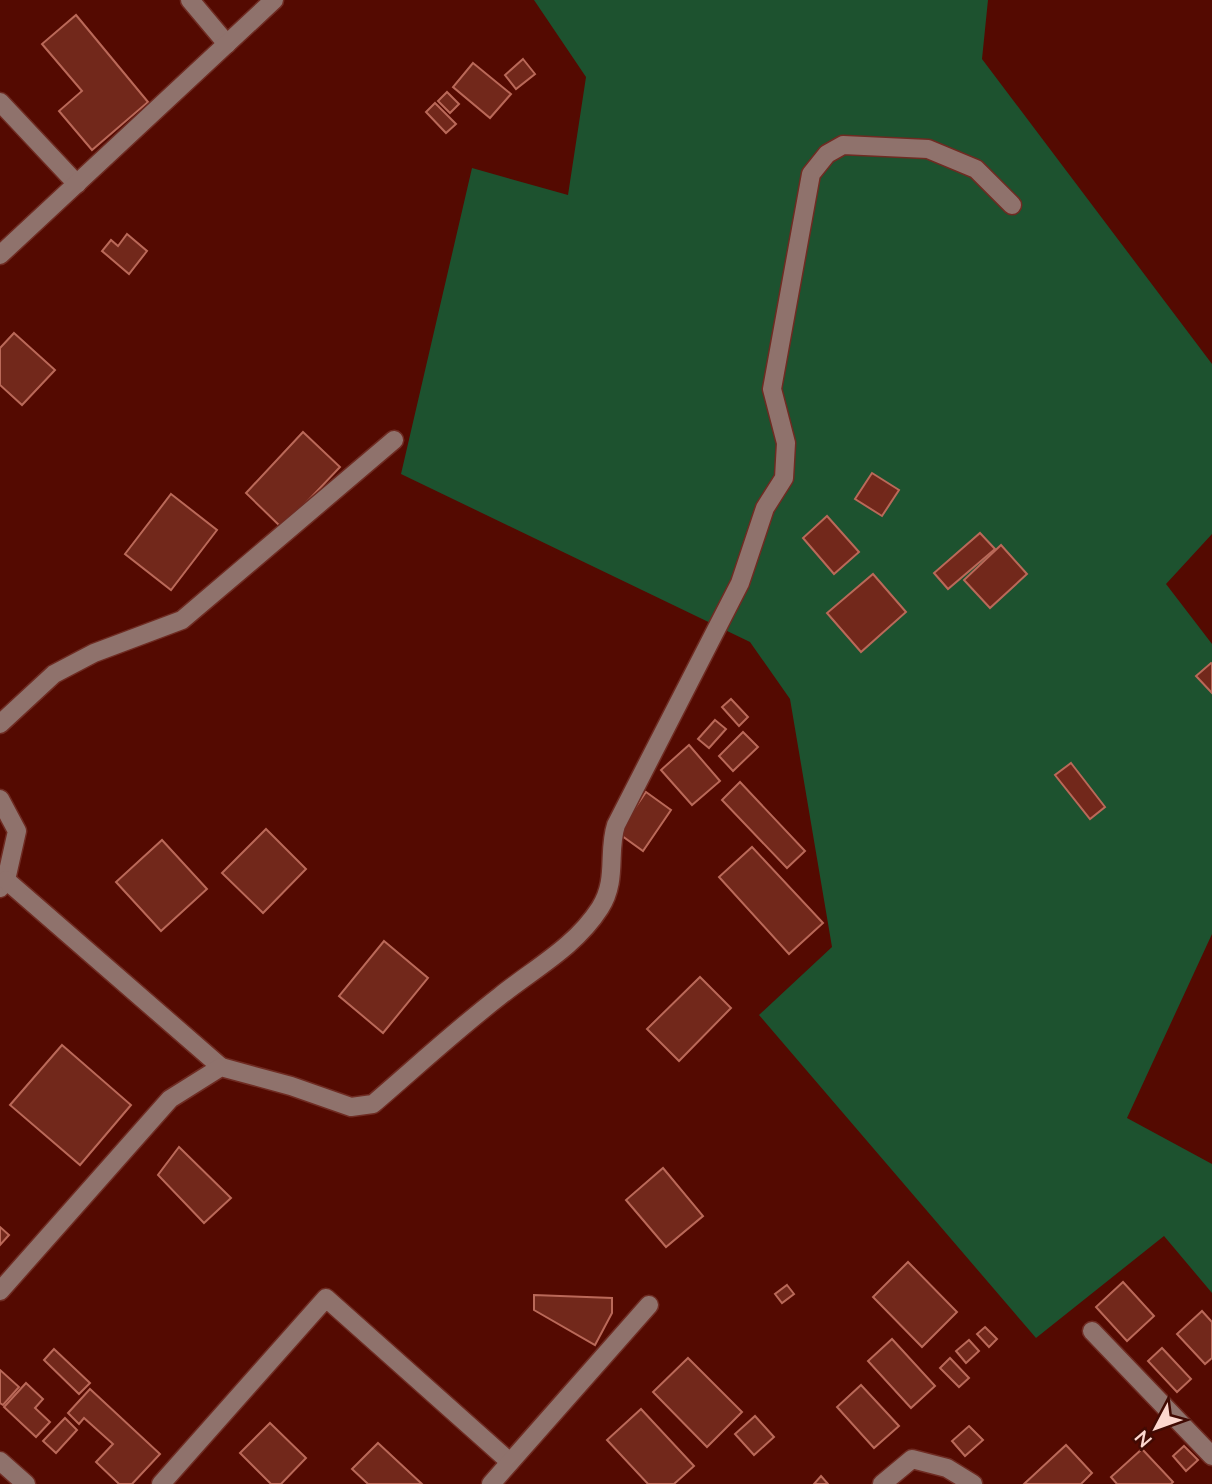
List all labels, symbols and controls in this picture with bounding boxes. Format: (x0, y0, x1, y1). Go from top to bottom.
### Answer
north arrow (1121, 1393, 1191, 1463)
text: N (1129, 1426, 1156, 1453)

